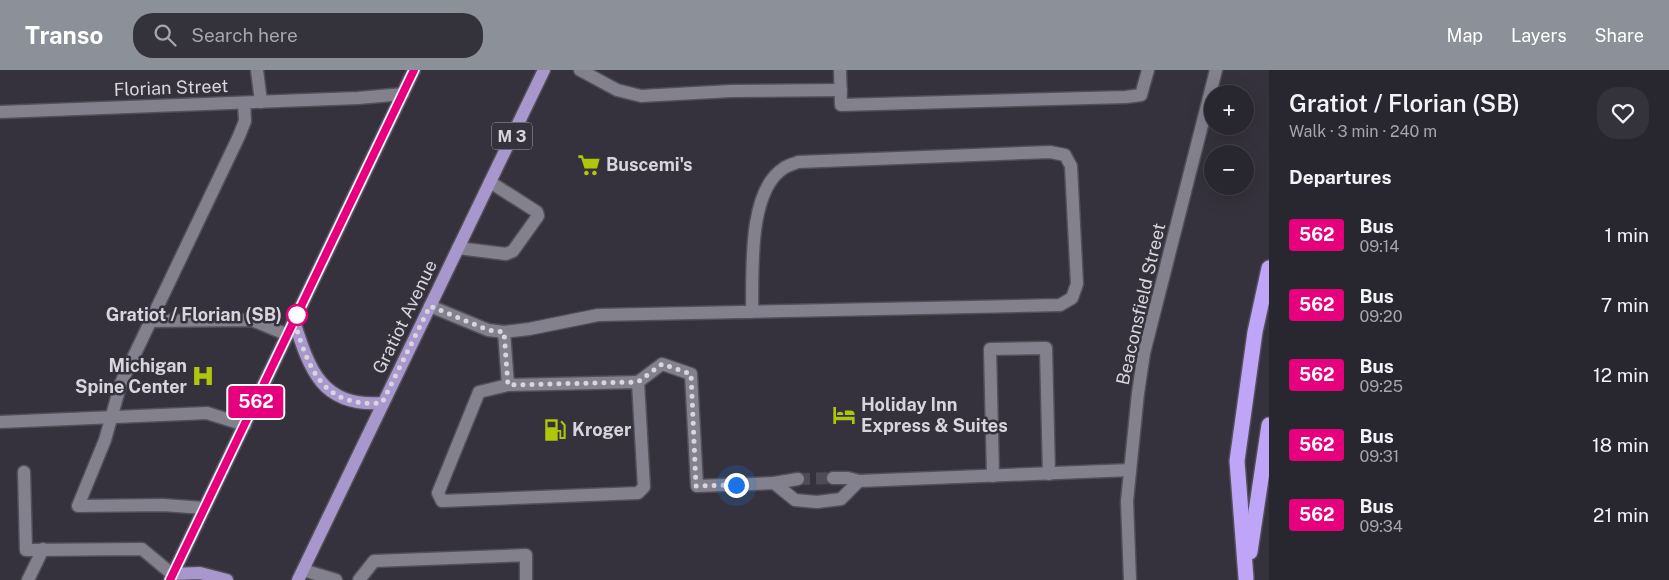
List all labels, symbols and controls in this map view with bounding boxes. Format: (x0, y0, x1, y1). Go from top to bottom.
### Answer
search box (133, 13, 483, 58)
text: Transo (25, 21, 103, 49)
icon: search (151, 21, 179, 49)
text: Search here (191, 24, 298, 46)
text: Map (1447, 25, 1483, 46)
text: Layers (1511, 25, 1567, 46)
text: Share (1595, 25, 1644, 46)
street label: Florian Street (113, 75, 229, 100)
map controls (1204, 85, 1254, 195)
button: + (1204, 85, 1254, 135)
button: heart (1597, 87, 1649, 139)
text: Gratiot / Florian (SB) (1289, 89, 1520, 117)
road number: M 3 (492, 122, 532, 150)
text: Walk · 3 min · 240 m (1289, 122, 1437, 141)
button: − (1204, 145, 1254, 195)
supermarket icon: Buscemi's (576, 152, 602, 178)
place label: Buscemi's (606, 154, 693, 175)
text: Departures (1289, 166, 1392, 188)
text: Bus (1359, 215, 1394, 237)
street label: Beaconsfield Street (1112, 221, 1169, 387)
text: 562 (1299, 224, 1334, 245)
text: 1 min (1604, 224, 1649, 246)
text: 09:14 (1359, 237, 1399, 256)
street label: Gratiot Avenue (368, 257, 441, 377)
text: Bus (1359, 285, 1394, 307)
text: 562 (1299, 294, 1334, 315)
text: 7 min (1601, 294, 1649, 316)
place label: Gratiot / Florian (SB) (106, 304, 282, 325)
marker: Gratiot / Florian (SB) (286, 304, 308, 326)
text: 09:20 (1359, 307, 1402, 326)
place label: Michigan Spine Center (75, 355, 188, 397)
text: Bus (1359, 355, 1394, 377)
hospital icon: Michigan Spine Center (190, 363, 216, 389)
text: 562 (1299, 364, 1334, 385)
text: 12 min (1593, 364, 1649, 386)
text: 09:25 (1359, 377, 1403, 396)
line badge: 562 (227, 386, 285, 418)
text: 562 (238, 391, 274, 412)
place label: Holiday Inn Express & Suites (861, 394, 1008, 436)
hotel icon: Holiday Inn Express & Suites (831, 402, 857, 428)
fuel station icon: Kroger (542, 417, 568, 443)
place label: Kroger (572, 419, 632, 440)
text: Bus (1359, 425, 1394, 447)
text: 562 (1299, 434, 1334, 455)
text: 18 min (1592, 434, 1649, 456)
text: 09:31 (1359, 447, 1399, 466)
your location (724, 473, 749, 498)
text: Bus (1359, 495, 1394, 517)
text: 562 (1299, 504, 1334, 525)
text: 21 min (1593, 504, 1649, 526)
text: 09:34 (1359, 517, 1403, 536)

